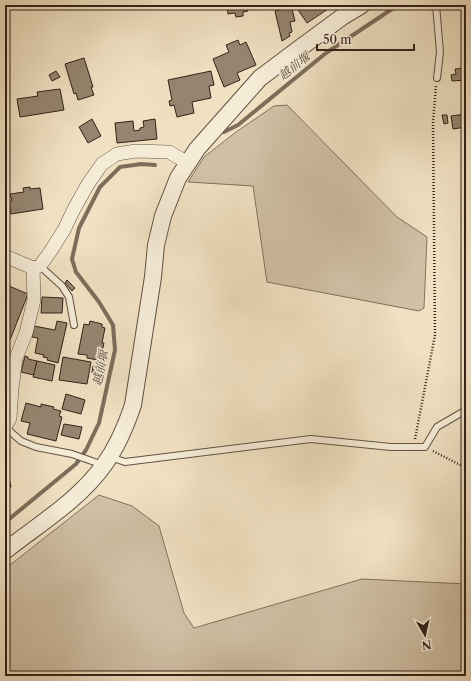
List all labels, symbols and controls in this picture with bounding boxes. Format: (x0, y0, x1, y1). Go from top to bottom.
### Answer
scale bar (317, 26, 414, 52)
text: 50 m (323, 32, 352, 47)
water label: 越前堰 (275, 48, 314, 83)
water label: 越前堰 (89, 347, 111, 387)
north arrow (405, 615, 445, 655)
text: N (420, 637, 432, 653)

